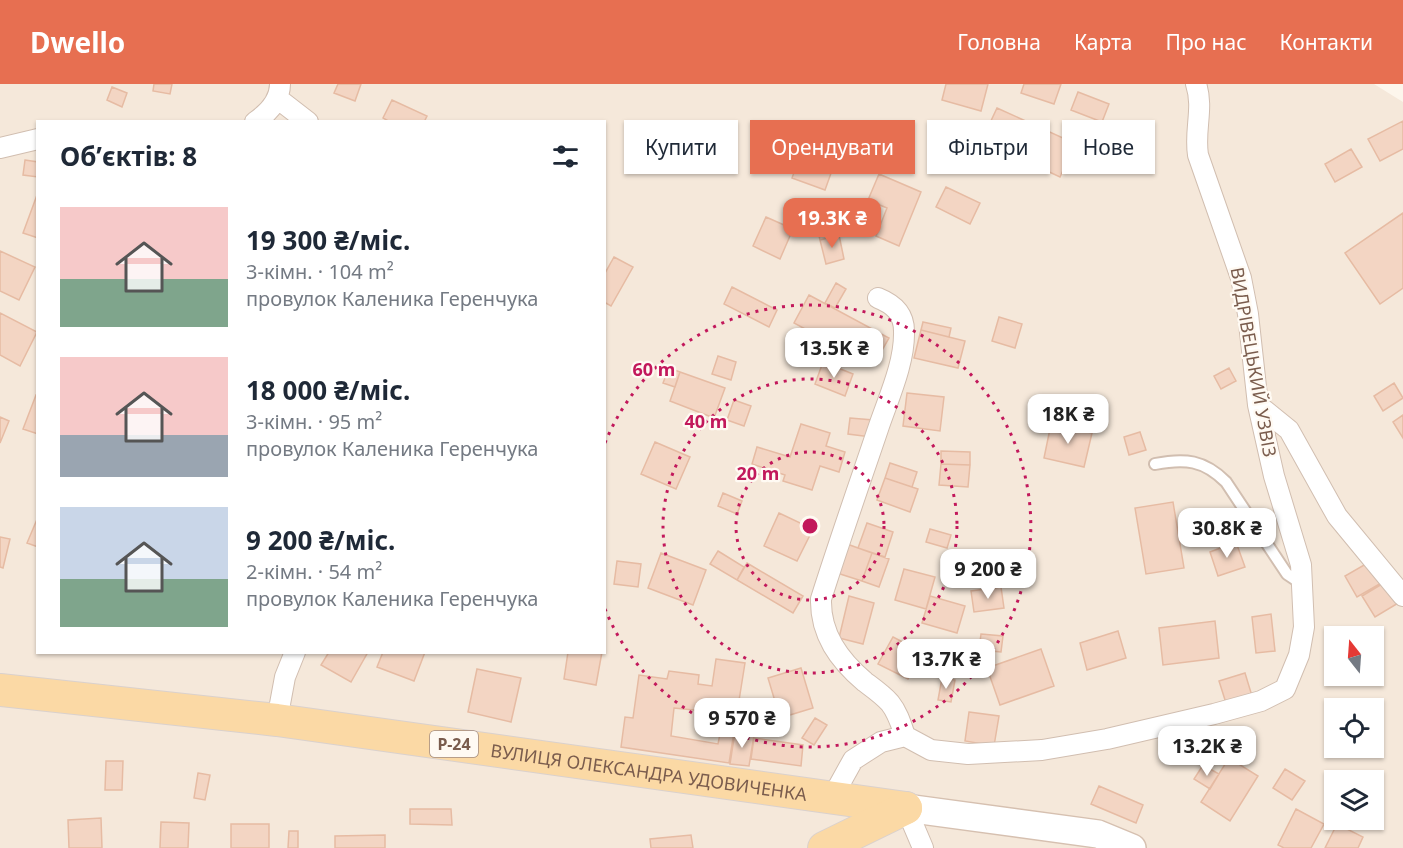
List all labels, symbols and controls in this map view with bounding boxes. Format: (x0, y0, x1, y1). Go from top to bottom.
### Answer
text: Dwello (30, 23, 125, 61)
text: Головна (957, 28, 1041, 56)
text: Карта (1074, 28, 1132, 56)
text: Про нас (1165, 28, 1247, 56)
text: Контакти (1280, 28, 1373, 56)
chip: Купити (624, 120, 738, 174)
chip: Орендувати (750, 120, 915, 174)
chip: Фільтри (927, 120, 1050, 174)
chip: Нове (1062, 120, 1155, 174)
text: Об’єктів: 8 (60, 138, 197, 174)
icon: filters (549, 140, 582, 173)
pin: 19.3K ₴ (777, 198, 887, 249)
text: 19.3K ₴ (797, 204, 867, 231)
text: 19 300 ₴/міс. (246, 222, 410, 258)
icon: home (108, 231, 180, 303)
text: 3-кімн. · 104 m² (246, 258, 394, 285)
street label: ВИДРІВЕЦЬКИЙ УЗВІЗ (1225, 265, 1283, 459)
text: провулок Каленика Геренчука (246, 285, 538, 312)
pin: 13.5K ₴ (779, 328, 889, 379)
text: 13.5K ₴ (799, 334, 869, 361)
text: 60 m (633, 357, 675, 381)
text: 18 000 ₴/міс. (246, 372, 410, 408)
icon: home (108, 381, 180, 453)
pin: 18K ₴ (1026, 394, 1110, 445)
text: 18K ₴ (1042, 400, 1094, 427)
text: 3-кімн. · 95 m² (246, 408, 382, 435)
text: 40 m (685, 409, 727, 433)
text: провулок Каленика Геренчука (246, 435, 538, 462)
text: 20 m (737, 461, 779, 485)
pin: 30.8K ₴ (1172, 508, 1282, 559)
text: 30.8K ₴ (1192, 514, 1262, 541)
centre of rings (800, 516, 820, 536)
text: 9 200 ₴/міс. (246, 522, 395, 558)
icon: home (108, 531, 180, 603)
pin: 9 200 ₴ (933, 549, 1043, 600)
text: 9 200 ₴ (954, 555, 1022, 582)
text: 2-кімн. · 54 m² (246, 558, 382, 585)
text: провулок Каленика Геренчука (246, 585, 538, 612)
north arrow (1324, 626, 1384, 686)
map controls (1324, 626, 1384, 830)
pin: 13.7K ₴ (891, 639, 1001, 690)
text: 13.7K ₴ (911, 645, 981, 672)
pin: 9 570 ₴ (687, 698, 797, 749)
button: locate (1324, 698, 1384, 758)
text: 9 570 ₴ (708, 704, 776, 731)
pin: 13.2K ₴ (1152, 726, 1262, 777)
road number: Р-24 (430, 731, 478, 757)
text: 13.2K ₴ (1172, 732, 1242, 759)
street label: ВУЛИЦЯ ОЛЕКСАНДРА УДОВИЧЕНКА (489, 738, 809, 806)
button: layers (1324, 770, 1384, 830)

